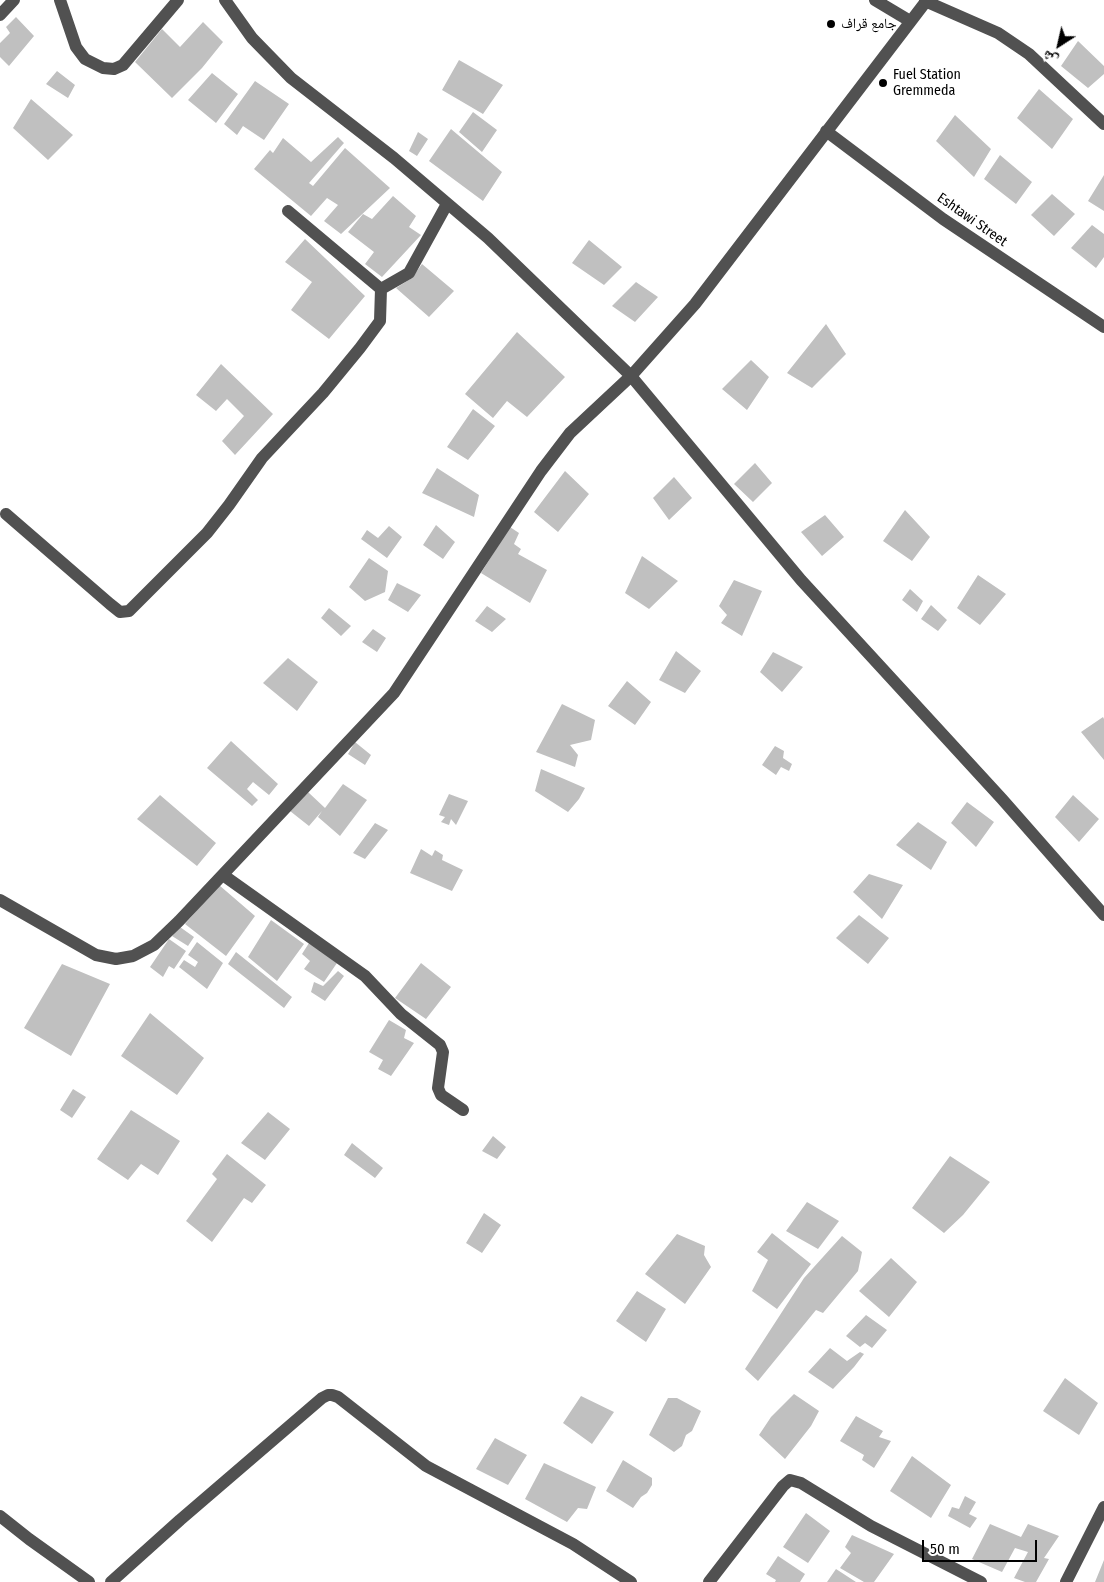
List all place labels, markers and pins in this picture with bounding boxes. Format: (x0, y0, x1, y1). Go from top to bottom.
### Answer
place label: جامع قراف (841, 16, 897, 32)
marker: جامع قراف (825, 18, 837, 30)
place label: Fuel Station Gremmeda (893, 67, 961, 100)
marker: Fuel Station Gremmeda (877, 77, 889, 89)

